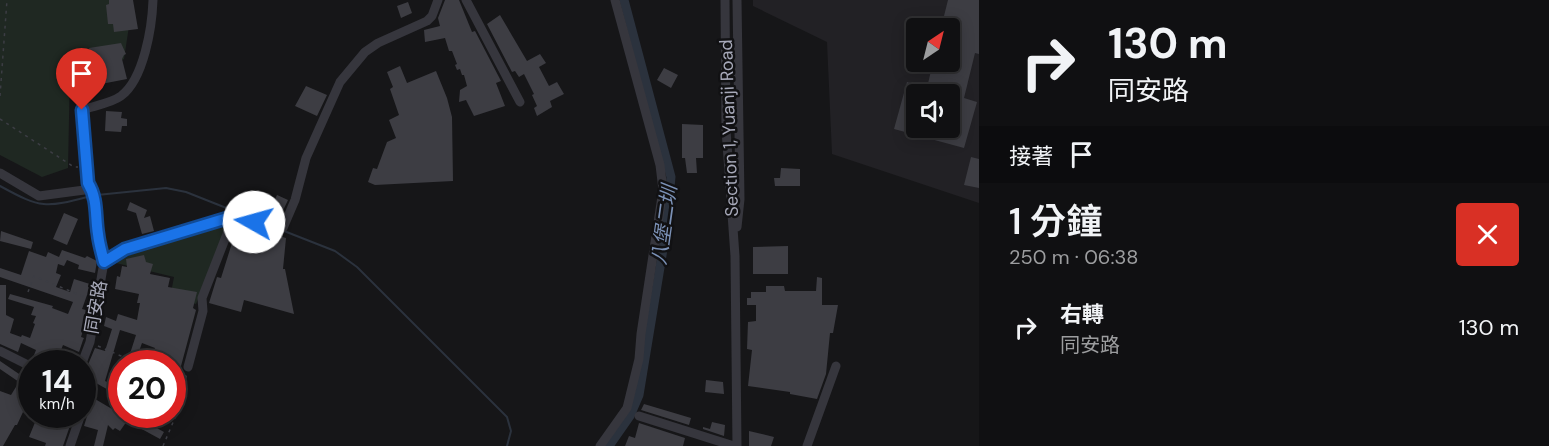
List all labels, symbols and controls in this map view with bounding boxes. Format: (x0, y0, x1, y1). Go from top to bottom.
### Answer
text: 130 m (1108, 16, 1228, 71)
north arrow (906, 18, 960, 72)
map controls (906, 18, 960, 138)
icon: right (1009, 24, 1087, 102)
street label: Section 1, Yuanji Road (714, 39, 744, 217)
pin (56, 48, 107, 110)
icon: arrive (65, 57, 98, 90)
text: 同安路 (1108, 73, 1189, 108)
button: sound (906, 84, 960, 138)
icon: arrive (1065, 138, 1098, 171)
text: 接著 (1009, 142, 1053, 171)
water label: 八堡二圳 (646, 181, 683, 266)
position arrow (222, 190, 286, 254)
text: 1 分鐘 (1009, 198, 1102, 245)
button: close (1456, 203, 1519, 266)
text: 250 m · 06:38 (1009, 244, 1138, 270)
street label: 同安路 (79, 278, 113, 336)
text: 右轉 (1060, 300, 1104, 329)
icon: right (1009, 311, 1042, 344)
text: 130 m (1459, 313, 1519, 342)
text: 同安路 (1060, 332, 1120, 358)
speed limit sign: 20 (108, 350, 186, 428)
text: 14 (42, 362, 72, 401)
text: km/h (39, 394, 75, 414)

